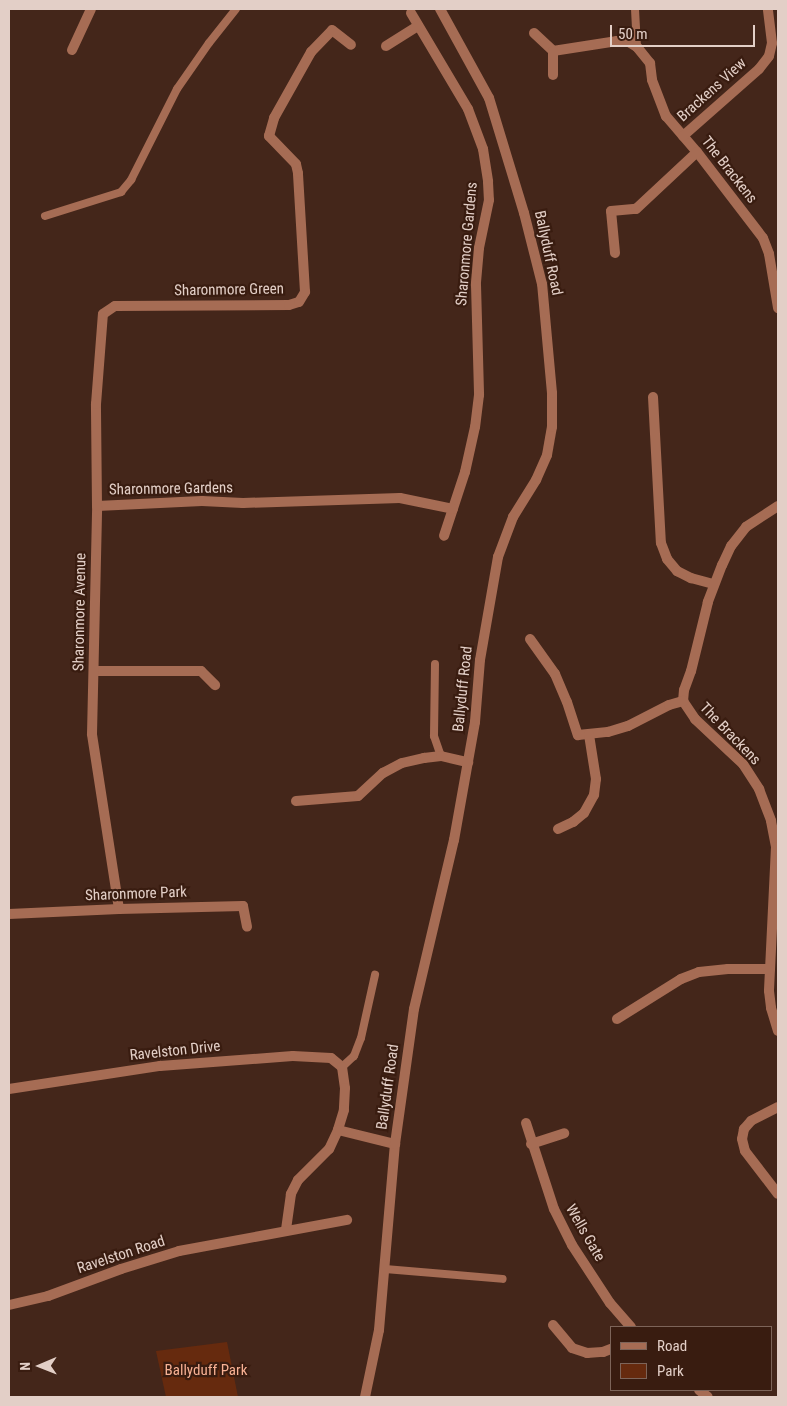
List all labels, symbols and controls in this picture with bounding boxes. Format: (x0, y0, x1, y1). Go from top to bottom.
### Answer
scale bar (612, 15, 757, 47)
text: 50 m (618, 25, 648, 43)
street label: Brackens View (674, 54, 750, 126)
street label: The Brackens (697, 133, 761, 207)
street label: Sharonmore Gardens (453, 181, 481, 307)
street label: Ballyduff Road (530, 209, 566, 297)
street label: Sharonmore Green (174, 280, 284, 300)
street label: Sharonmore Gardens (109, 479, 233, 499)
street label: Sharonmore Avenue (70, 553, 90, 671)
street label: Ballyduff Road (450, 645, 476, 733)
street label: The Brackens (696, 699, 764, 769)
street label: Sharonmore Park (85, 883, 187, 905)
street label: Ravelston Drive (129, 1037, 221, 1065)
street label: Ballyduff Road (373, 1043, 403, 1131)
street label: Wells Gate (561, 1201, 609, 1265)
street label: Ravelston Road (75, 1232, 167, 1278)
legend (610, 1326, 772, 1391)
text: Road (657, 1337, 687, 1355)
north arrow (15, 1341, 65, 1391)
text: N (17, 1362, 33, 1371)
park label: Ballyduff Park (165, 1362, 247, 1380)
text: Park (657, 1362, 684, 1380)

